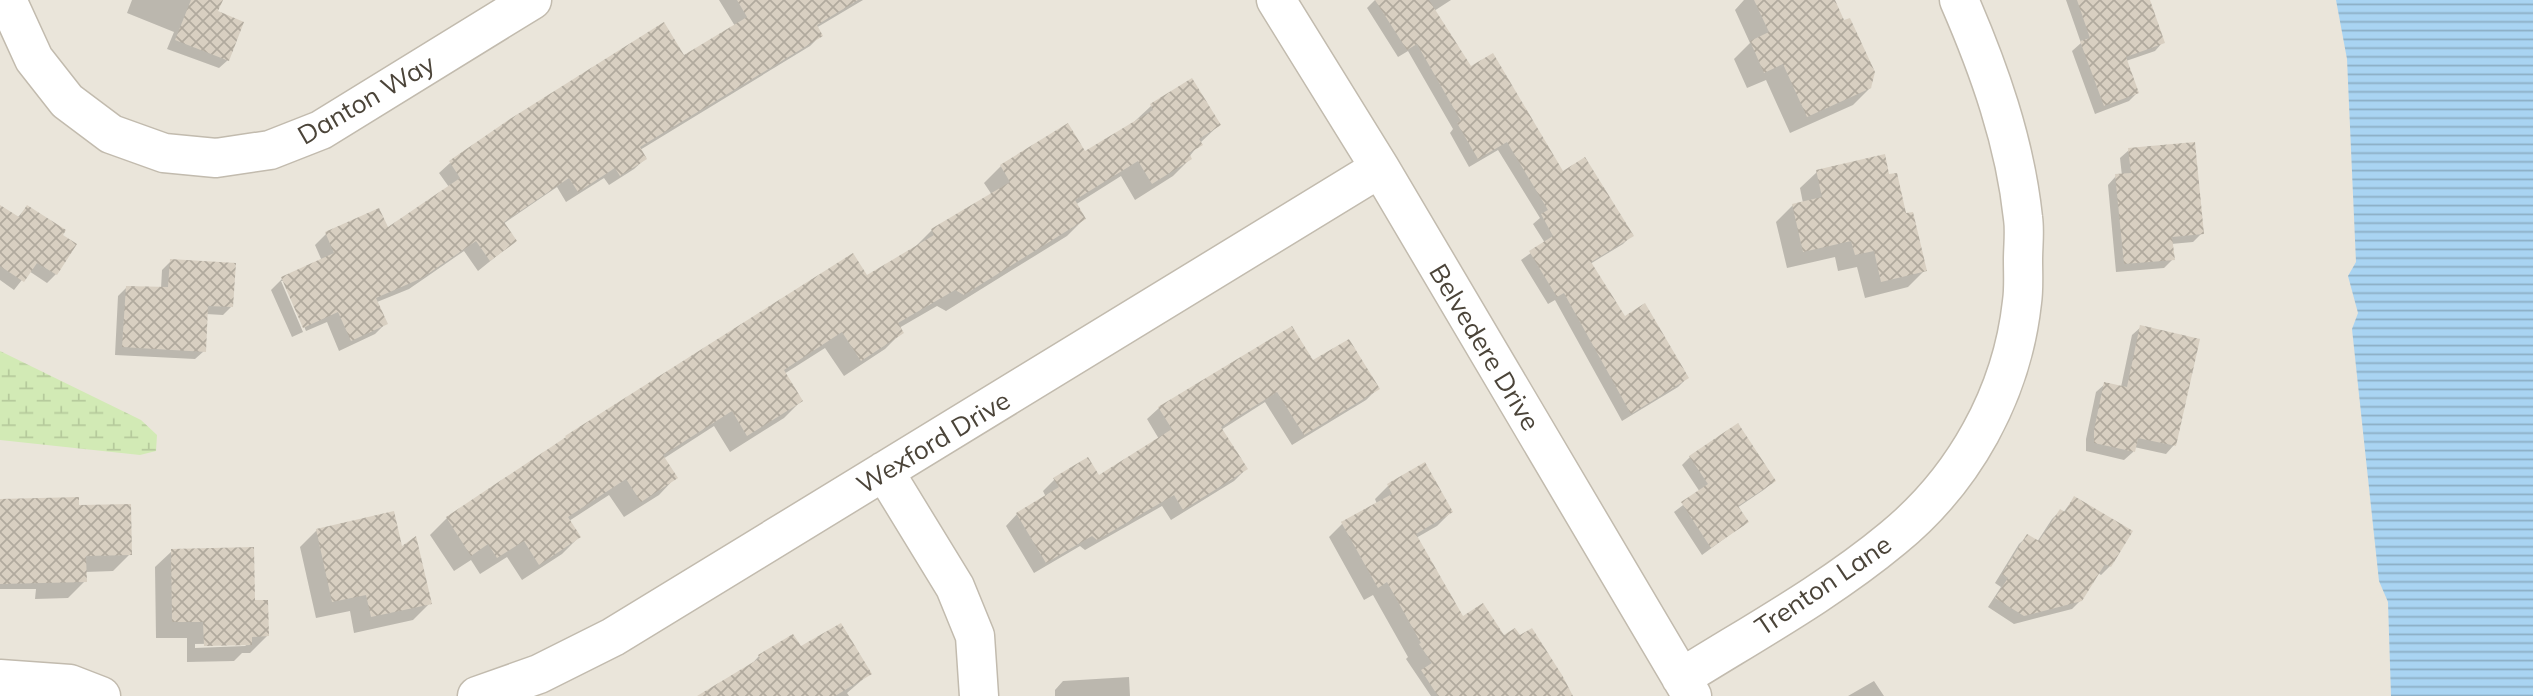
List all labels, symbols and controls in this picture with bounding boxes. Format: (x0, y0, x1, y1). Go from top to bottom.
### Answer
street label: Danton Way (292, 46, 441, 151)
street label: Belvedere Drive (1422, 258, 1548, 436)
street label: Wexford Drive (850, 383, 1016, 501)
street label: Trenton Lane (1749, 527, 1897, 643)

